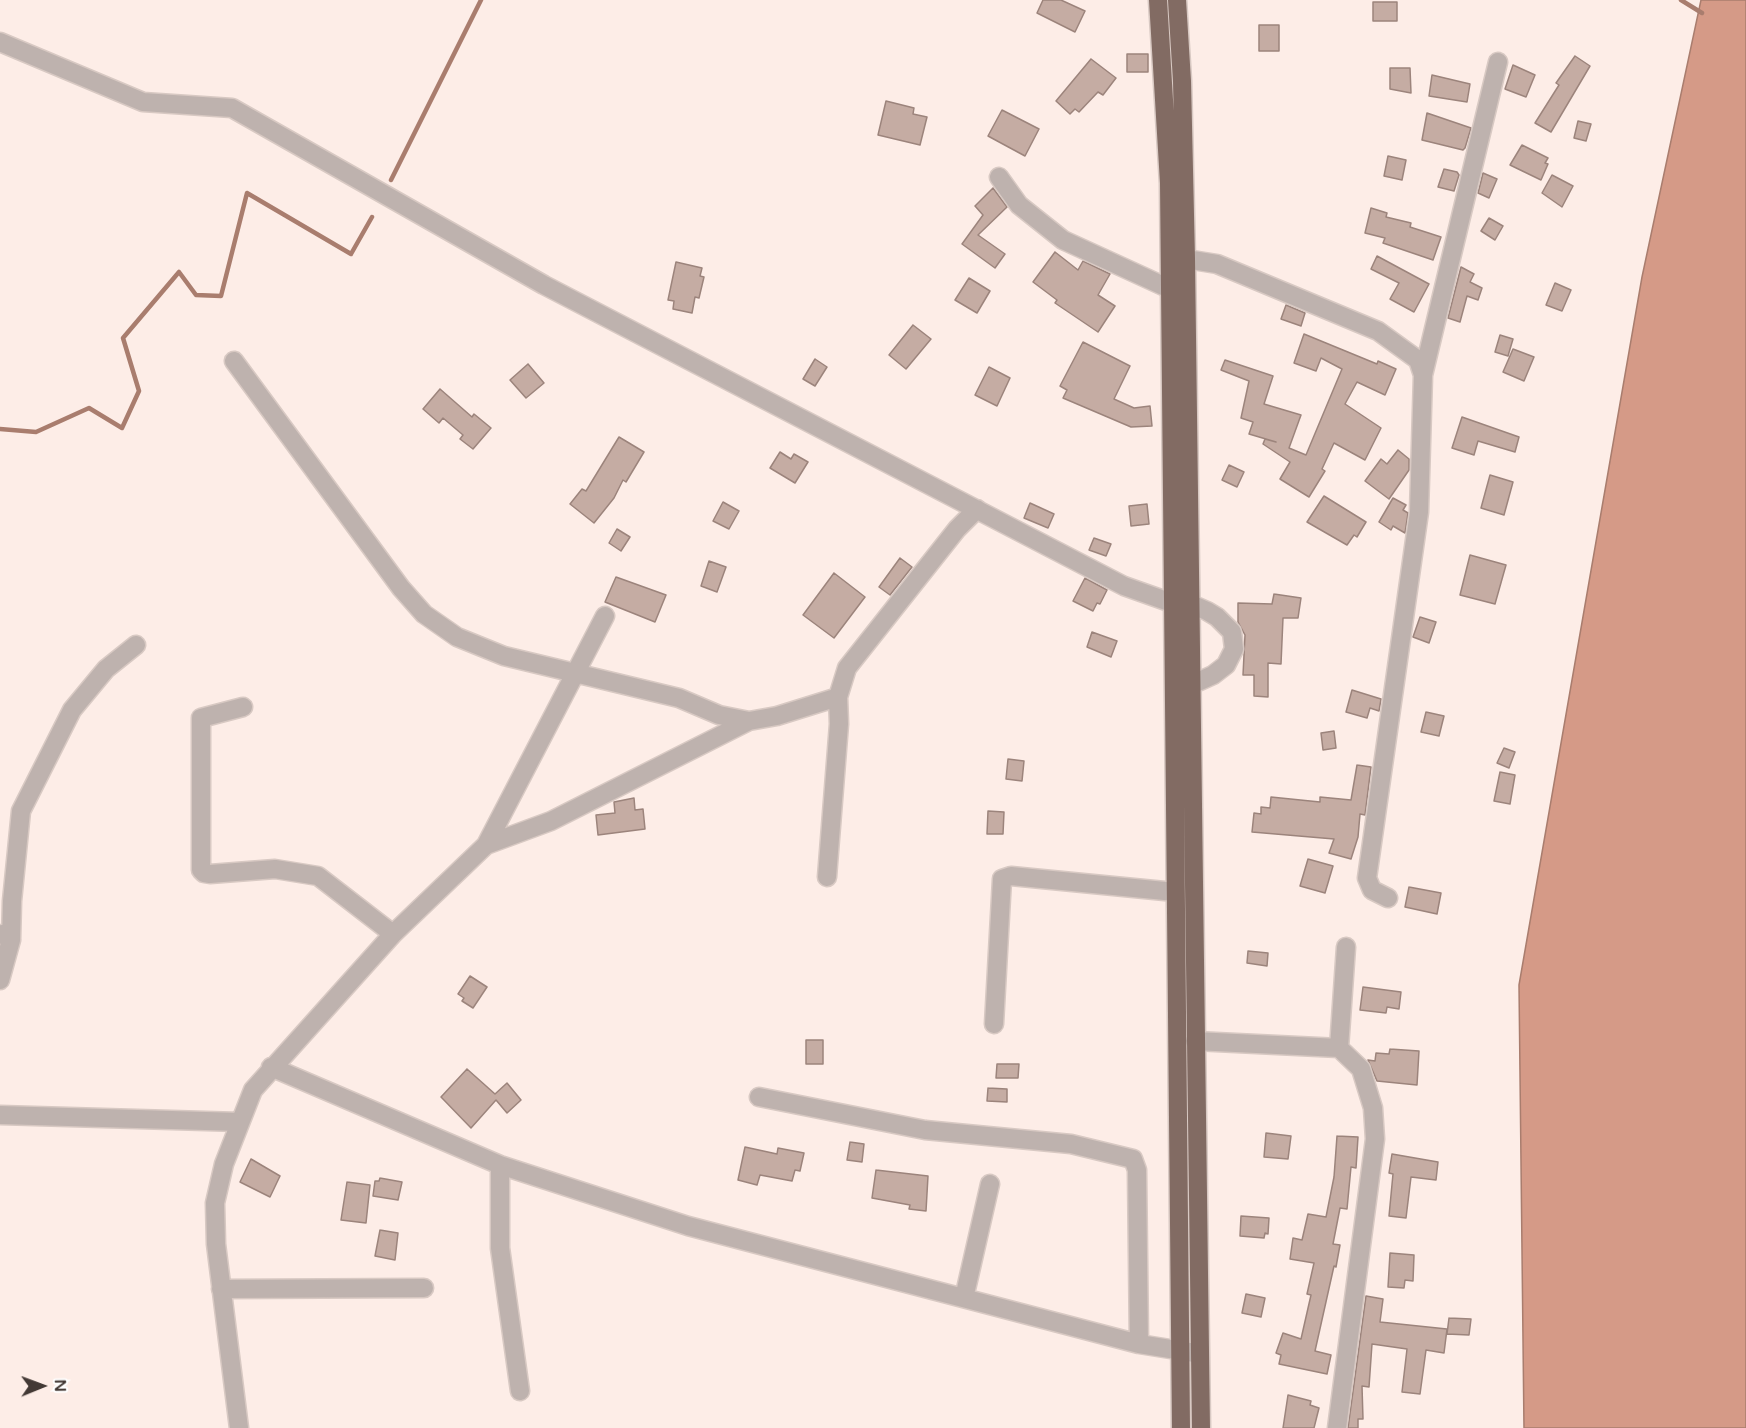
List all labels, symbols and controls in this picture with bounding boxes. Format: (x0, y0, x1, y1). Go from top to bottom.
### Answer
north arrow (12, 1356, 72, 1416)
text: N (50, 1379, 70, 1392)

